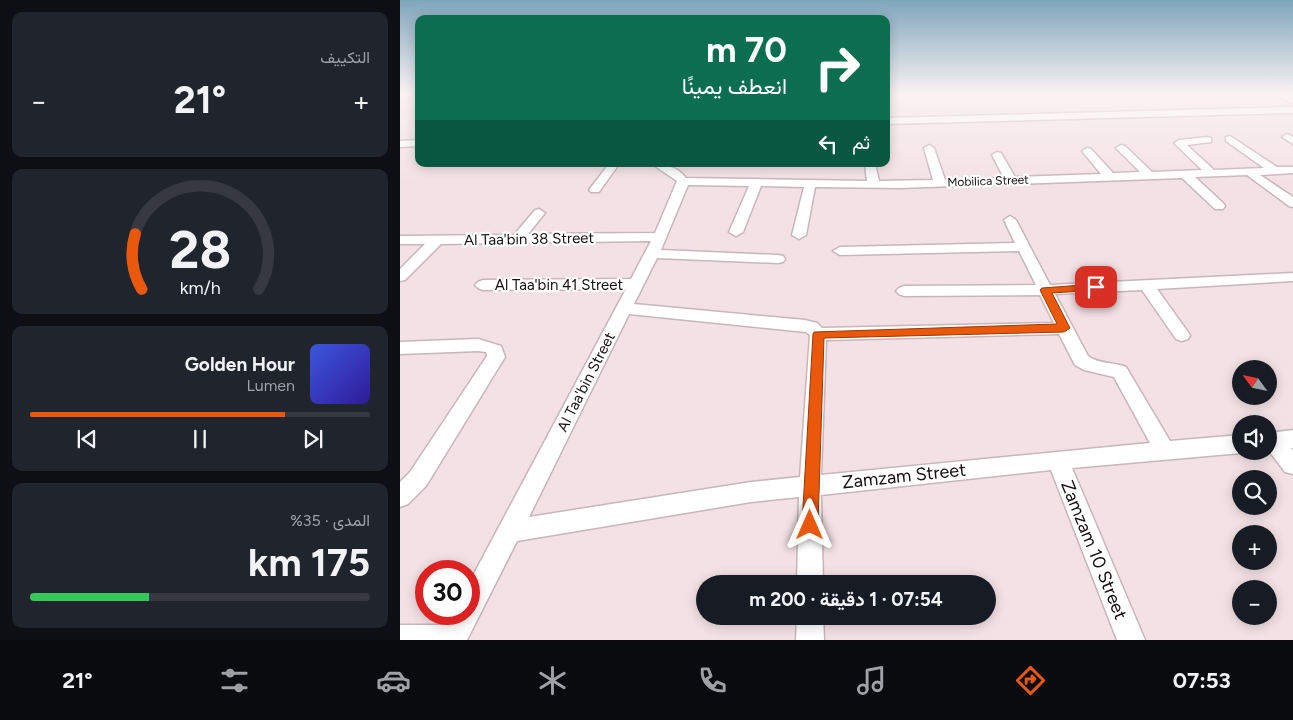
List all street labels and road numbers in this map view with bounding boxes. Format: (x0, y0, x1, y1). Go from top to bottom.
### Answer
street label: Mobilica Street (947, 173, 1029, 189)
street label: Al Taa'bin 38 Street (464, 229, 595, 249)
street label: Al Taa'bin 41 Street (495, 276, 624, 294)
street label: Al Taa'bin Street (553, 329, 619, 435)
street label: Zamzam Street (841, 459, 967, 493)
street label: Zamzam 10 Street (1056, 477, 1132, 623)

